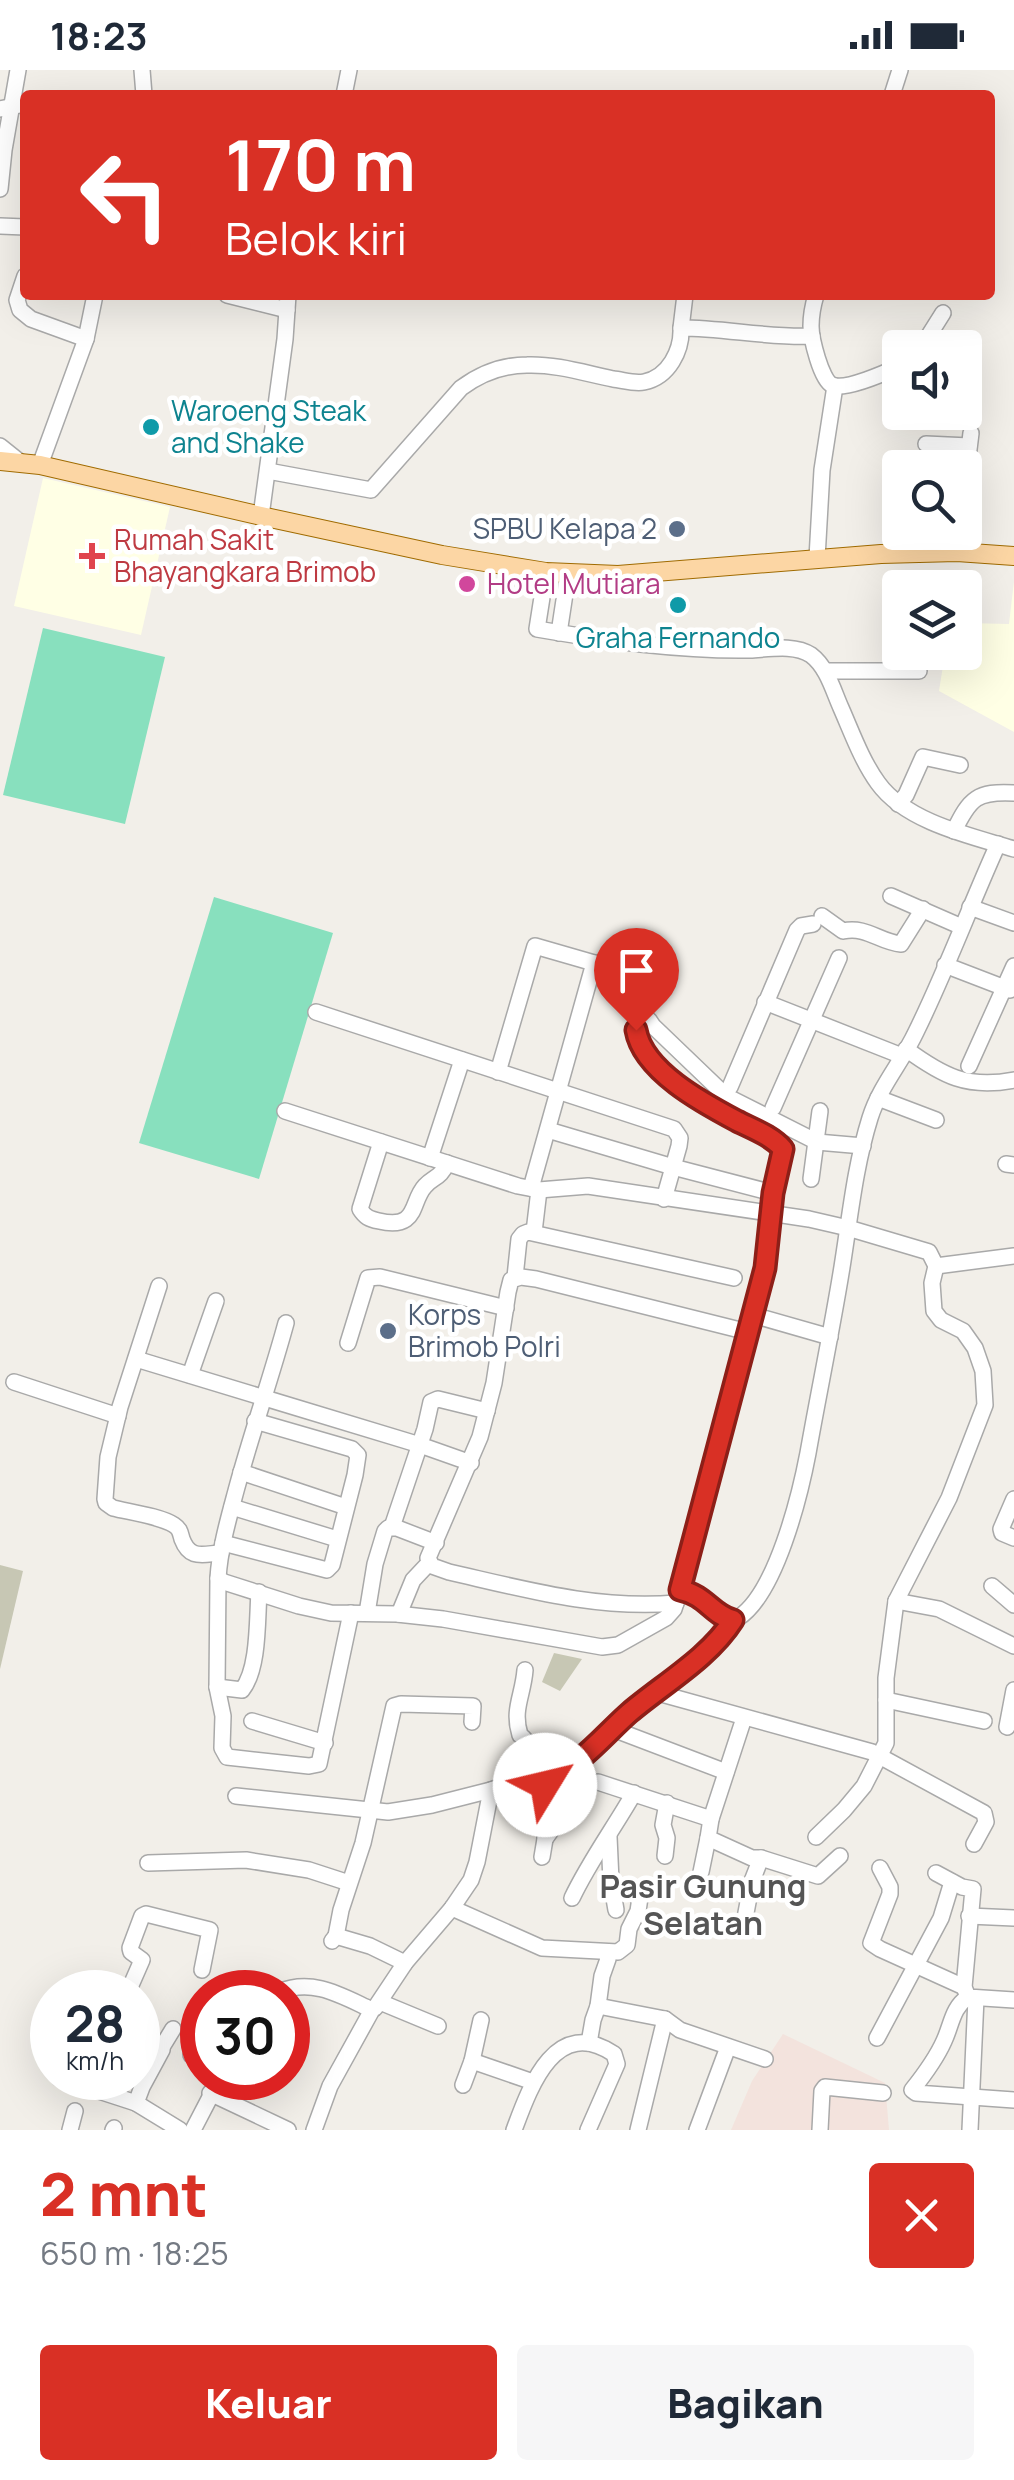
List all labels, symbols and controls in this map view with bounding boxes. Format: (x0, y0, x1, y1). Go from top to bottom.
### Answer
text: 18:23 (50, 9, 148, 61)
text: 170 m (225, 116, 416, 212)
icon: left (60, 130, 190, 260)
text: Belok kiri (225, 207, 407, 269)
map controls (882, 330, 982, 670)
button: sound (882, 330, 982, 430)
place label: Waroeng Steak and Shake (171, 391, 367, 461)
marker: Waroeng Steak and Shake (140, 416, 162, 438)
button: search (882, 450, 982, 550)
place label: SPBU Kelapa 2 (473, 509, 657, 547)
marker: SPBU Kelapa 2 (666, 518, 688, 540)
place label: Rumah Sakit Bhayangkara Brimob (114, 520, 376, 590)
marker: Rumah Sakit Bhayangkara Brimob (79, 543, 105, 569)
place label: Hotel Mutiara (487, 564, 660, 602)
button: layers (882, 570, 982, 670)
marker: Hotel Mutiara (456, 573, 478, 595)
marker: Graha Fernando (667, 594, 689, 616)
place label: Graha Fernando (576, 618, 780, 656)
pin (594, 928, 679, 1031)
icon: arrive (609, 943, 664, 998)
place label: Korps Brimob Polri (408, 1295, 561, 1365)
marker: Korps Brimob Polri (377, 1320, 399, 1342)
position arrow (493, 1733, 597, 1837)
district label: Pasir Gunung Selatan (599, 1864, 807, 1945)
speed limit sign: 30 (180, 1970, 310, 2100)
text: 28 (65, 1989, 125, 2057)
text: km/h (66, 2043, 124, 2078)
text: 2 mnt (40, 2152, 208, 2234)
button: close (869, 2163, 974, 2268)
text: 650 m · 18:25 (40, 2231, 229, 2275)
button: Keluar (40, 2345, 497, 2460)
button: Bagikan (517, 2345, 974, 2460)

